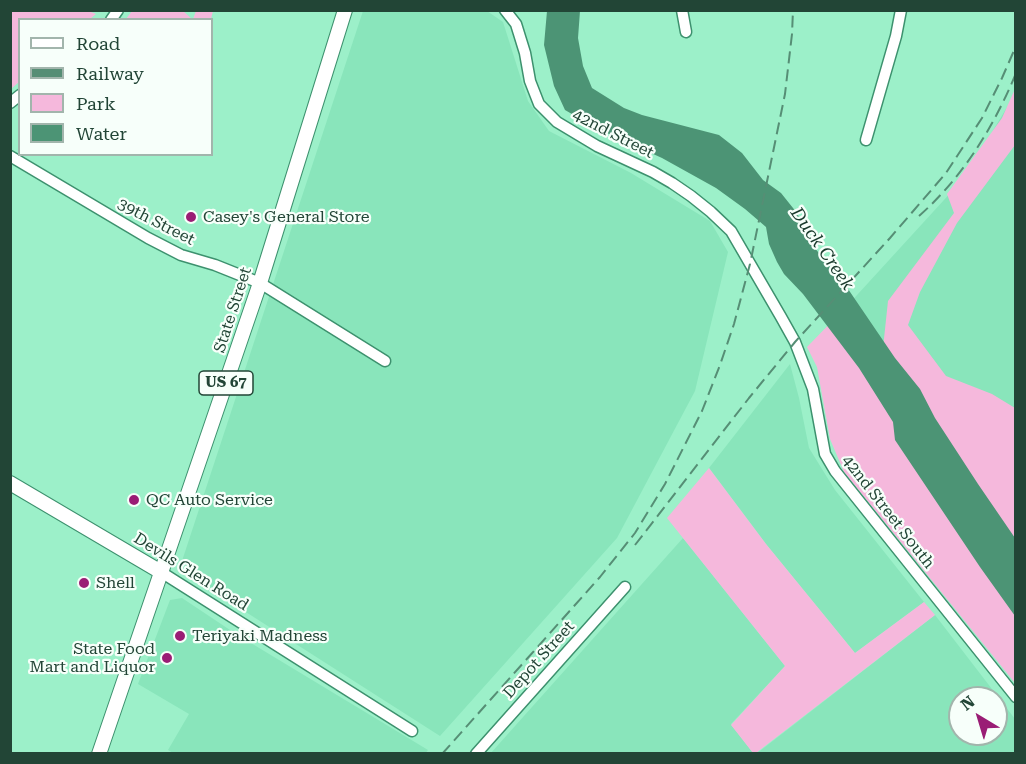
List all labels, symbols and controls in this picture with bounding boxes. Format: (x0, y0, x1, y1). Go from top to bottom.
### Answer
legend (18, 18, 213, 156)
text: Road (76, 33, 120, 54)
text: Railway (76, 63, 144, 84)
text: Park (76, 93, 116, 114)
street label: 42nd Street (569, 105, 657, 163)
text: Water (76, 123, 127, 144)
street label: 39th Street (114, 194, 198, 250)
water label: Duck Creek (786, 203, 858, 295)
place label: Casey's General Store (203, 207, 370, 227)
marker: Casey's General Store (184, 210, 198, 224)
street label: State Street (210, 265, 256, 355)
road number: US 67 (199, 371, 253, 395)
street label: 42nd Street South (838, 451, 938, 573)
place label: QC Auto Service (146, 490, 273, 510)
marker: QC Auto Service (127, 493, 141, 507)
street label: Devils Glen Road (130, 529, 252, 615)
place label: Shell (96, 573, 135, 593)
marker: Shell (77, 576, 91, 590)
street label: Depot Street (499, 617, 579, 703)
place label: Teriyaki Madness (192, 626, 327, 646)
marker: Teriyaki Madness (173, 629, 187, 643)
place label: State Food Mart and Liquor (30, 639, 155, 677)
marker: State Food Mart and Liquor (160, 651, 174, 665)
north arrow (948, 686, 1008, 746)
text: N (957, 692, 979, 714)

